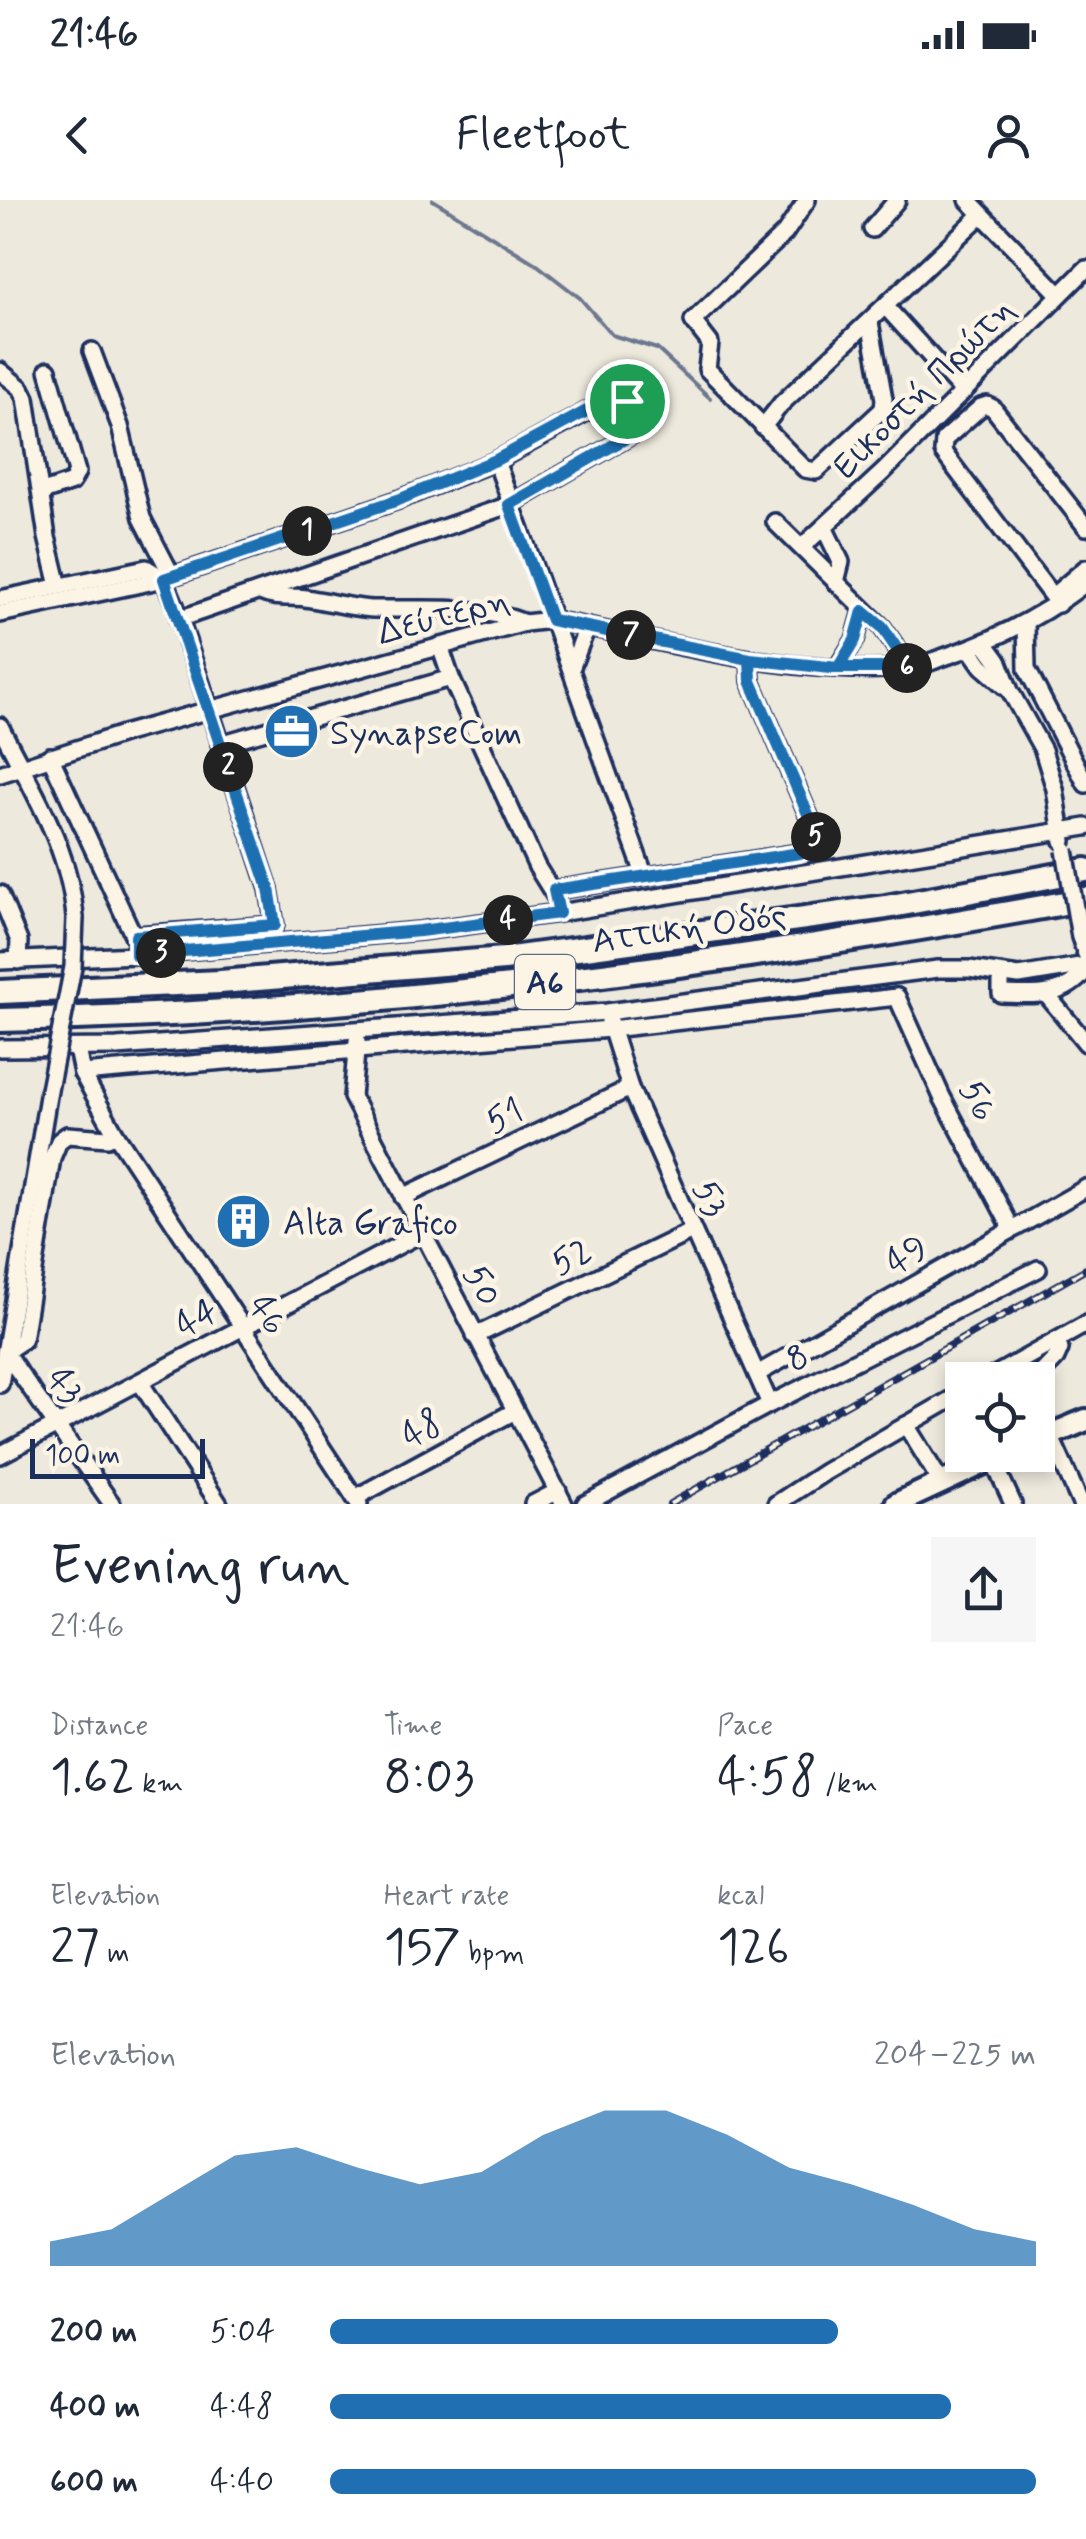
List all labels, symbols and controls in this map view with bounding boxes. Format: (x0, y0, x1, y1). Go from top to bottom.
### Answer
text: 21:46 (50, 11, 138, 60)
text: Fleetfoot (456, 106, 630, 165)
icon: back (50, 108, 105, 163)
icon: person (981, 108, 1036, 163)
street label: Εικοστή Πρώτη (823, 287, 1025, 489)
pin (585, 359, 670, 444)
icon: arrive (600, 374, 655, 429)
pin: 1 (282, 506, 332, 556)
text: 1 (301, 512, 313, 549)
street label: Δεύτερη (373, 577, 515, 657)
pin: 7 (606, 610, 656, 660)
text: 7 (623, 616, 640, 653)
pin: 6 (882, 643, 932, 693)
text: 6 (900, 649, 914, 686)
office icon: SynapseCom (261, 702, 321, 762)
place label: SynapseCom (330, 711, 522, 757)
pin: 2 (203, 742, 253, 792)
text: 2 (221, 748, 235, 785)
pin: 5 (791, 812, 841, 862)
text: 5 (808, 818, 824, 855)
street label: Αττική Οδός (589, 893, 789, 965)
pin: 4 (483, 895, 533, 945)
text: 4 (500, 901, 516, 938)
pin: 3 (136, 928, 186, 978)
text: 3 (155, 934, 167, 971)
road number: Α6 (515, 955, 575, 1009)
street label: 56 (948, 1072, 1007, 1129)
street label: 51 (479, 1088, 531, 1145)
street label: 53 (681, 1173, 737, 1225)
building icon: Alta Grafico (214, 1192, 274, 1252)
place label: Alta Grafico (283, 1201, 458, 1247)
street label: 49 (878, 1226, 936, 1286)
street label: 52 (544, 1228, 600, 1287)
street label: 50 (451, 1257, 511, 1315)
street label: 46 (237, 1286, 297, 1344)
street label: 44 (168, 1289, 226, 1349)
street label: 8 (779, 1334, 817, 1384)
street label: 43 (35, 1358, 93, 1414)
map controls (945, 1362, 1055, 1472)
button: locate (945, 1362, 1055, 1472)
street label: 48 (394, 1400, 450, 1459)
scale bar (30, 1434, 205, 1478)
text: 100 m (45, 1438, 120, 1475)
text: Evening run (50, 1532, 350, 1604)
button: share (931, 1537, 1036, 1642)
text: 21:46 (50, 1606, 124, 1648)
text: Distance (50, 1708, 148, 1745)
text: Time (384, 1708, 442, 1745)
text: Pace (717, 1708, 773, 1745)
text: 1.62 (50, 1745, 135, 1811)
text: 8:03 (384, 1745, 474, 1811)
text: 4:58 (717, 1745, 817, 1811)
text: km (135, 1766, 183, 1803)
text: /km (817, 1766, 878, 1803)
text: Elevation (50, 1878, 160, 1915)
text: Heart rate (384, 1878, 509, 1915)
text: kcal (717, 1878, 764, 1915)
text: 27 (50, 1915, 100, 1981)
text: 157 (384, 1915, 461, 1981)
text: 126 (717, 1915, 790, 1981)
text: m (100, 1936, 130, 1973)
text: bpm (461, 1936, 525, 1973)
text: Elevation (50, 2034, 176, 2076)
text: 204–225 m (874, 2034, 1036, 2076)
text: 200 m (50, 2311, 137, 2353)
text: 5:04 (210, 2311, 275, 2353)
text: 400 m (50, 2386, 140, 2428)
text: 4:48 (210, 2386, 273, 2428)
text: 600 m (50, 2461, 138, 2503)
text: 4:40 (210, 2461, 274, 2503)

